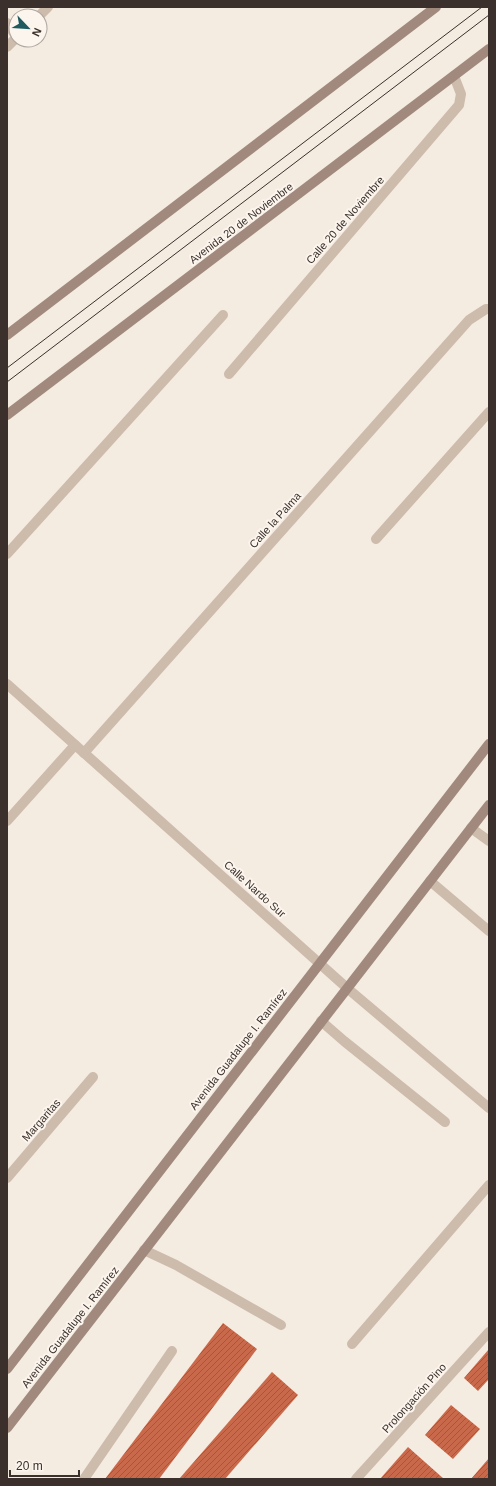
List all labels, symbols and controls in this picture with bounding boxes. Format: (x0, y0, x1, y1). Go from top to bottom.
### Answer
north arrow (8, 8, 48, 48)
text: N (30, 26, 44, 38)
street label: Calle 20 de Noviembre (304, 174, 386, 266)
street label: Avenida 20 de Noviembre (187, 180, 295, 266)
street label: Calle la Palma (247, 489, 304, 550)
street label: Calle Nardo Sur (222, 858, 288, 920)
street label: Avenida Guadalupe I. Ramírez (187, 986, 289, 1112)
street label: Margaritas (19, 1096, 63, 1144)
street label: Avenida Guadalupe I. Ramírez (19, 1264, 121, 1390)
street label: Prolongación Pino (380, 1361, 448, 1435)
scale bar (10, 1452, 79, 1478)
text: 20 m (16, 1459, 43, 1473)

